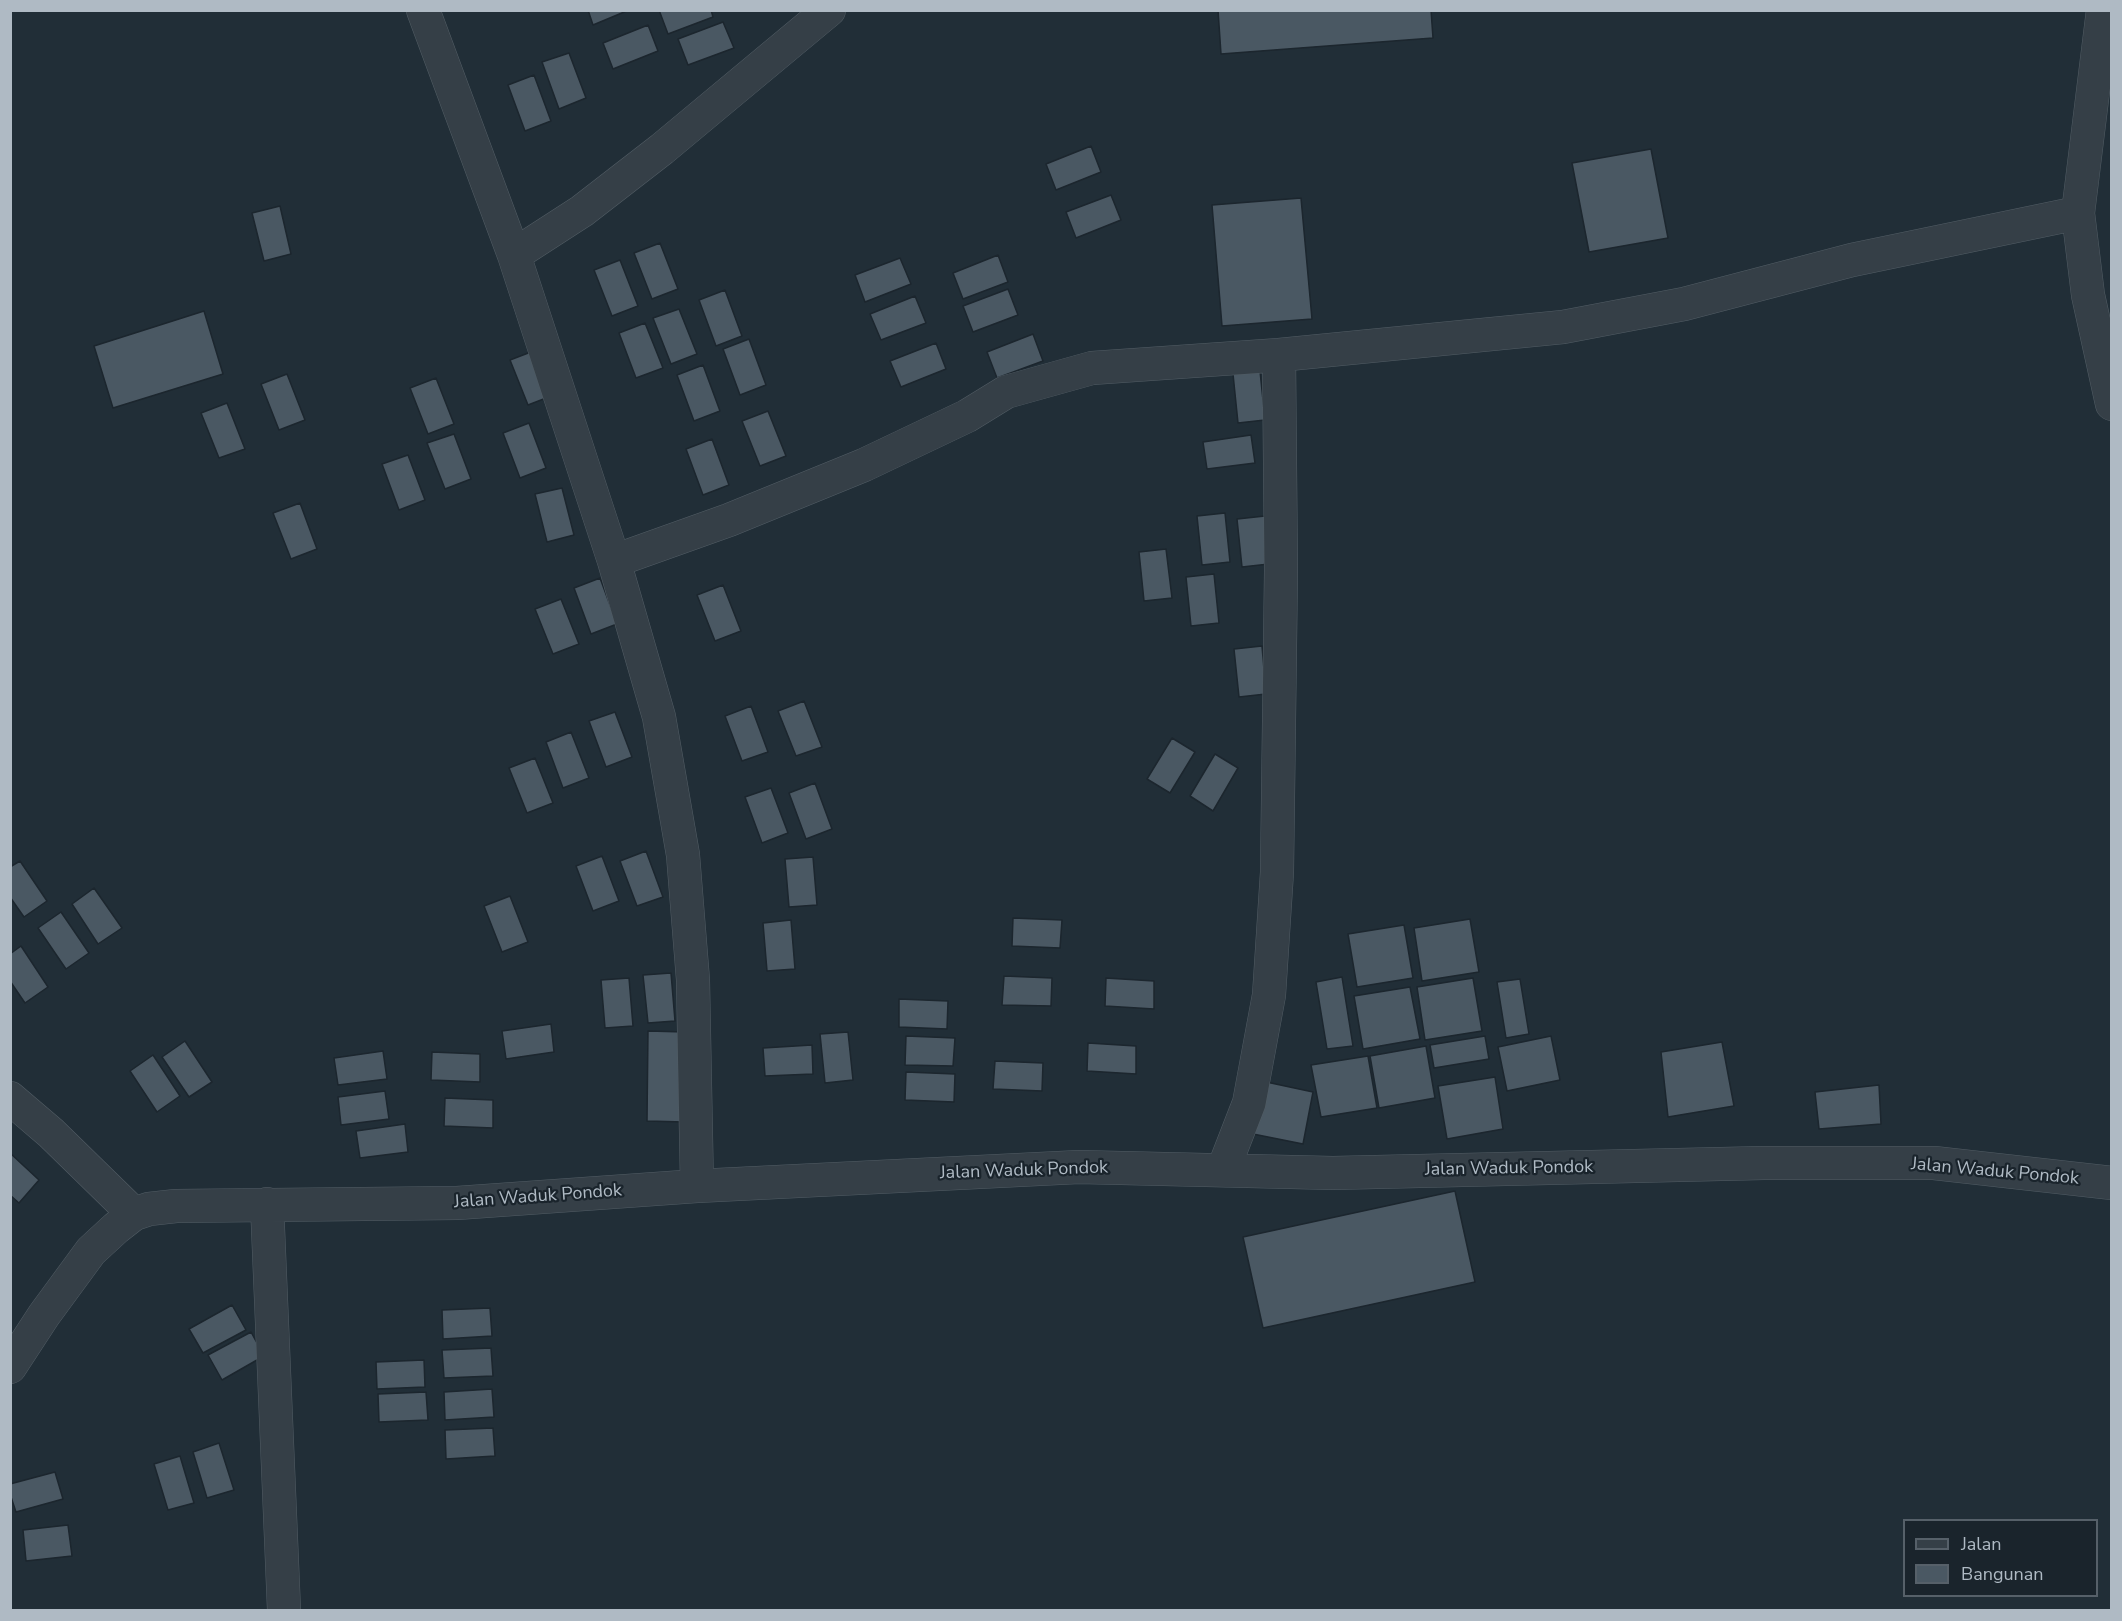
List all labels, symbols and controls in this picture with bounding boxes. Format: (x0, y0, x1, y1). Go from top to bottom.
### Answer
street label: Jalan Waduk Pondok (1910, 1154, 2080, 1190)
street label: Jalan Waduk Pondok (939, 1157, 1109, 1185)
street label: Jalan Waduk Pondok (1425, 1157, 1593, 1181)
street label: Jalan Waduk Pondok (453, 1180, 623, 1214)
legend (1903, 1519, 2098, 1597)
text: Jalan (1961, 1532, 2001, 1556)
text: Bangunan (1961, 1562, 2044, 1586)

